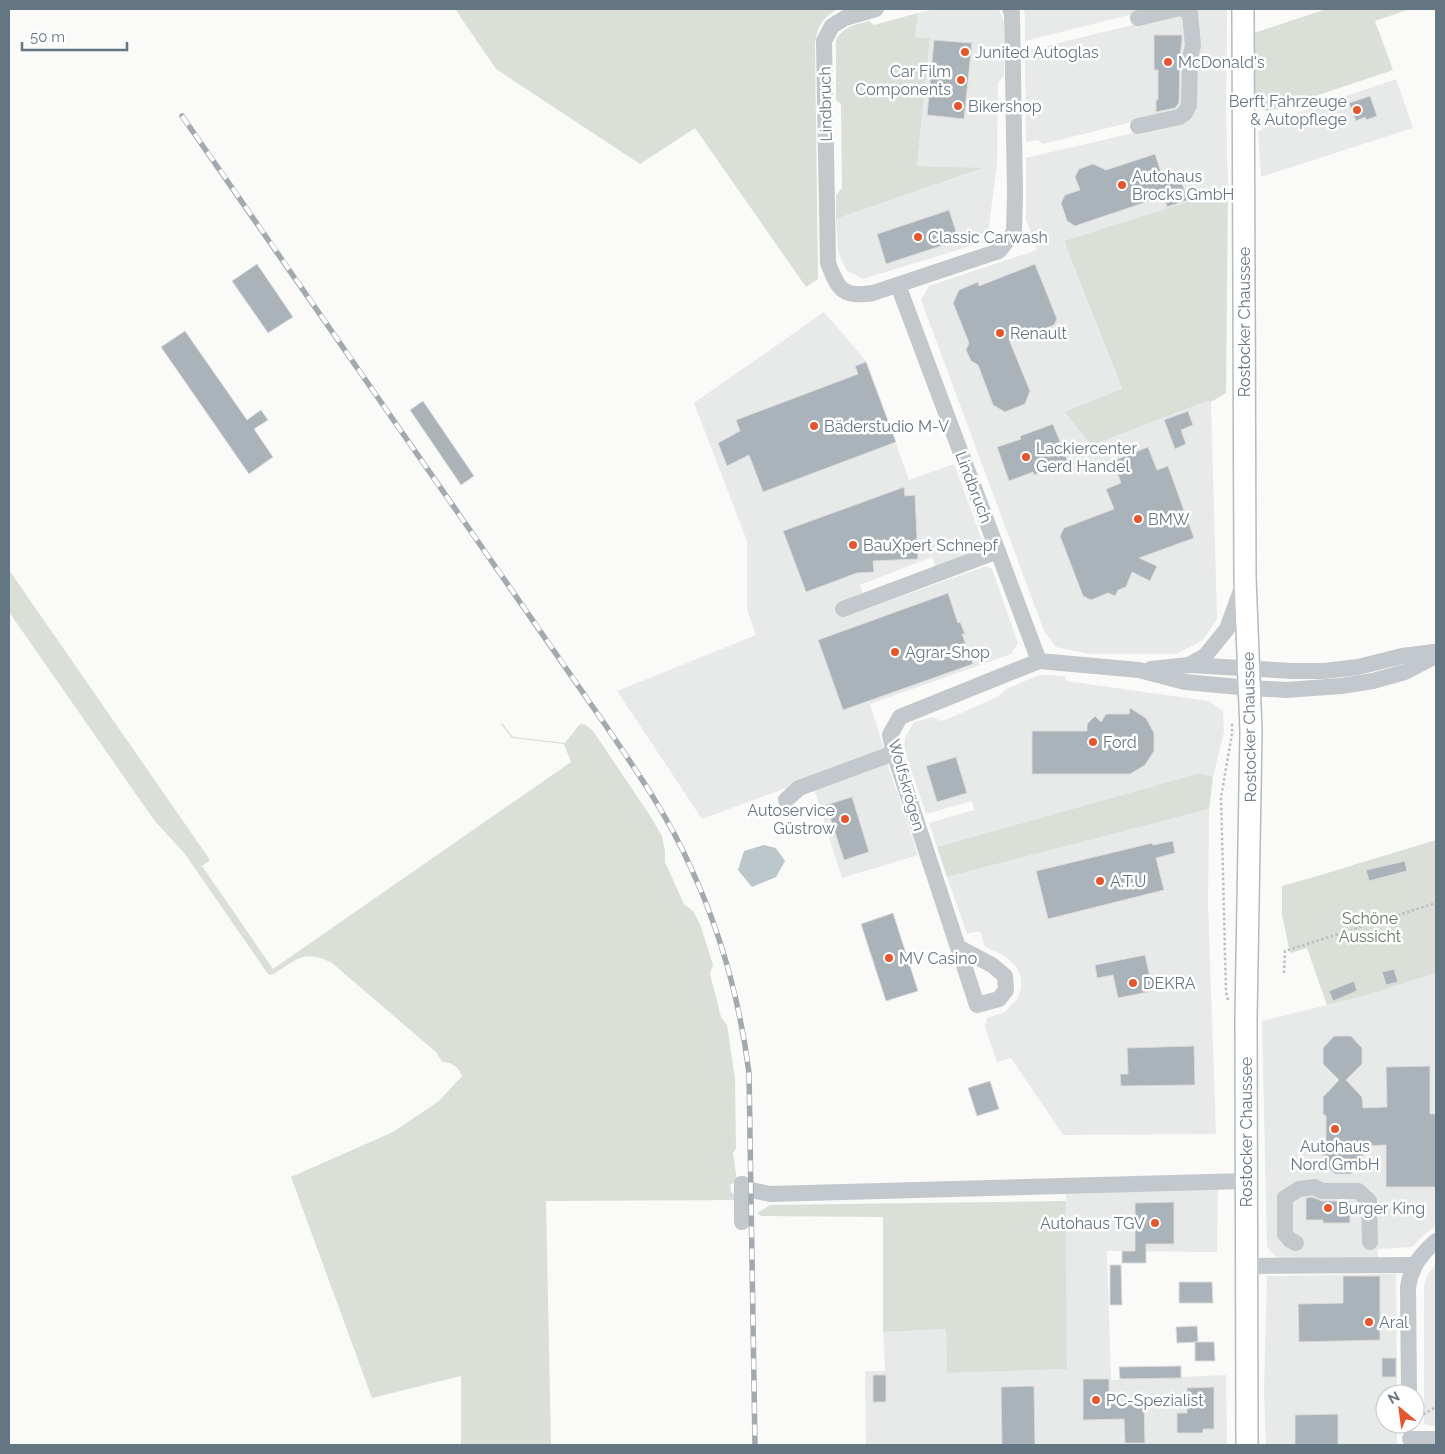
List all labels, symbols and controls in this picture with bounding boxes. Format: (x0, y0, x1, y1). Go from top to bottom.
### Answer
scale bar (22, 20, 128, 52)
text: 50 m (30, 28, 65, 46)
place label: Junited Autoglas (975, 43, 1099, 62)
marker: Junited Autoglas (959, 46, 971, 58)
place label: McDonald's (1178, 53, 1265, 72)
marker: McDonald's (1162, 56, 1174, 68)
place label: Car Film Components (855, 62, 951, 99)
street label: Lindbruch (815, 66, 836, 142)
marker: Car Film Components (955, 74, 967, 86)
place label: Berft Fahrzeuge & Autopflege (1229, 92, 1347, 129)
place label: Bikershop (968, 97, 1042, 116)
marker: Bikershop (952, 100, 964, 112)
marker: Berft Fahrzeuge & Autopflege (1351, 104, 1363, 116)
place label: Autohaus Brocks GmbH (1132, 167, 1234, 204)
marker: Autohaus Brocks GmbH (1116, 179, 1128, 191)
place label: Classic Carwash (928, 228, 1048, 247)
marker: Classic Carwash (912, 231, 924, 243)
street label: Rostocker Chaussee (1235, 247, 1254, 397)
place label: Renault (1010, 324, 1067, 343)
marker: Renault (994, 327, 1006, 339)
place label: Bäderstudio M-V (824, 417, 949, 436)
marker: Bäderstudio M-V (808, 420, 820, 432)
place label: Lackiercenter Gerd Handel (1036, 439, 1138, 476)
street label: Lindbruch (951, 449, 996, 526)
marker: Lackiercenter Gerd Handel (1020, 451, 1032, 463)
place label: BMW (1148, 510, 1190, 529)
marker: BMW (1132, 513, 1144, 525)
place label: BauXpert Schnepf (863, 536, 998, 555)
marker: BauXpert Schnepf (847, 539, 859, 551)
place label: Agrar-Shop (905, 643, 990, 662)
marker: Agrar-Shop (889, 646, 901, 658)
street label: Rostocker Chaussee (1239, 652, 1260, 802)
place label: Ford (1103, 733, 1137, 752)
marker: Ford (1087, 736, 1099, 748)
street label: Wolfskrögen (884, 737, 929, 833)
place label: Autoservice Güstrow (747, 801, 835, 838)
marker: Autoservice Güstrow (839, 813, 851, 825)
place label: A.T.U (1110, 872, 1146, 891)
marker: A.T.U (1094, 875, 1106, 887)
park label: Schöne Aussicht (1339, 909, 1402, 946)
place label: MV Casino (899, 949, 977, 968)
marker: MV Casino (883, 952, 895, 964)
place label: DEKRA (1143, 974, 1196, 993)
marker: DEKRA (1127, 977, 1139, 989)
street label: Rostocker Chaussee (1237, 1057, 1256, 1207)
marker: Autohaus Nord GmbH (1329, 1123, 1341, 1135)
place label: Autohaus Nord GmbH (1291, 1137, 1379, 1174)
place label: Burger King (1338, 1199, 1425, 1218)
marker: Burger King (1322, 1202, 1334, 1214)
place label: Autohaus TGV (1040, 1214, 1145, 1233)
marker: Autohaus TGV (1149, 1217, 1161, 1229)
place label: Aral (1379, 1313, 1409, 1332)
marker: Aral (1363, 1316, 1375, 1328)
north arrow (1375, 1384, 1425, 1434)
text: N (1385, 1388, 1402, 1407)
place label: PC-Spezialist (1106, 1391, 1204, 1410)
marker: PC-Spezialist (1090, 1394, 1102, 1406)

